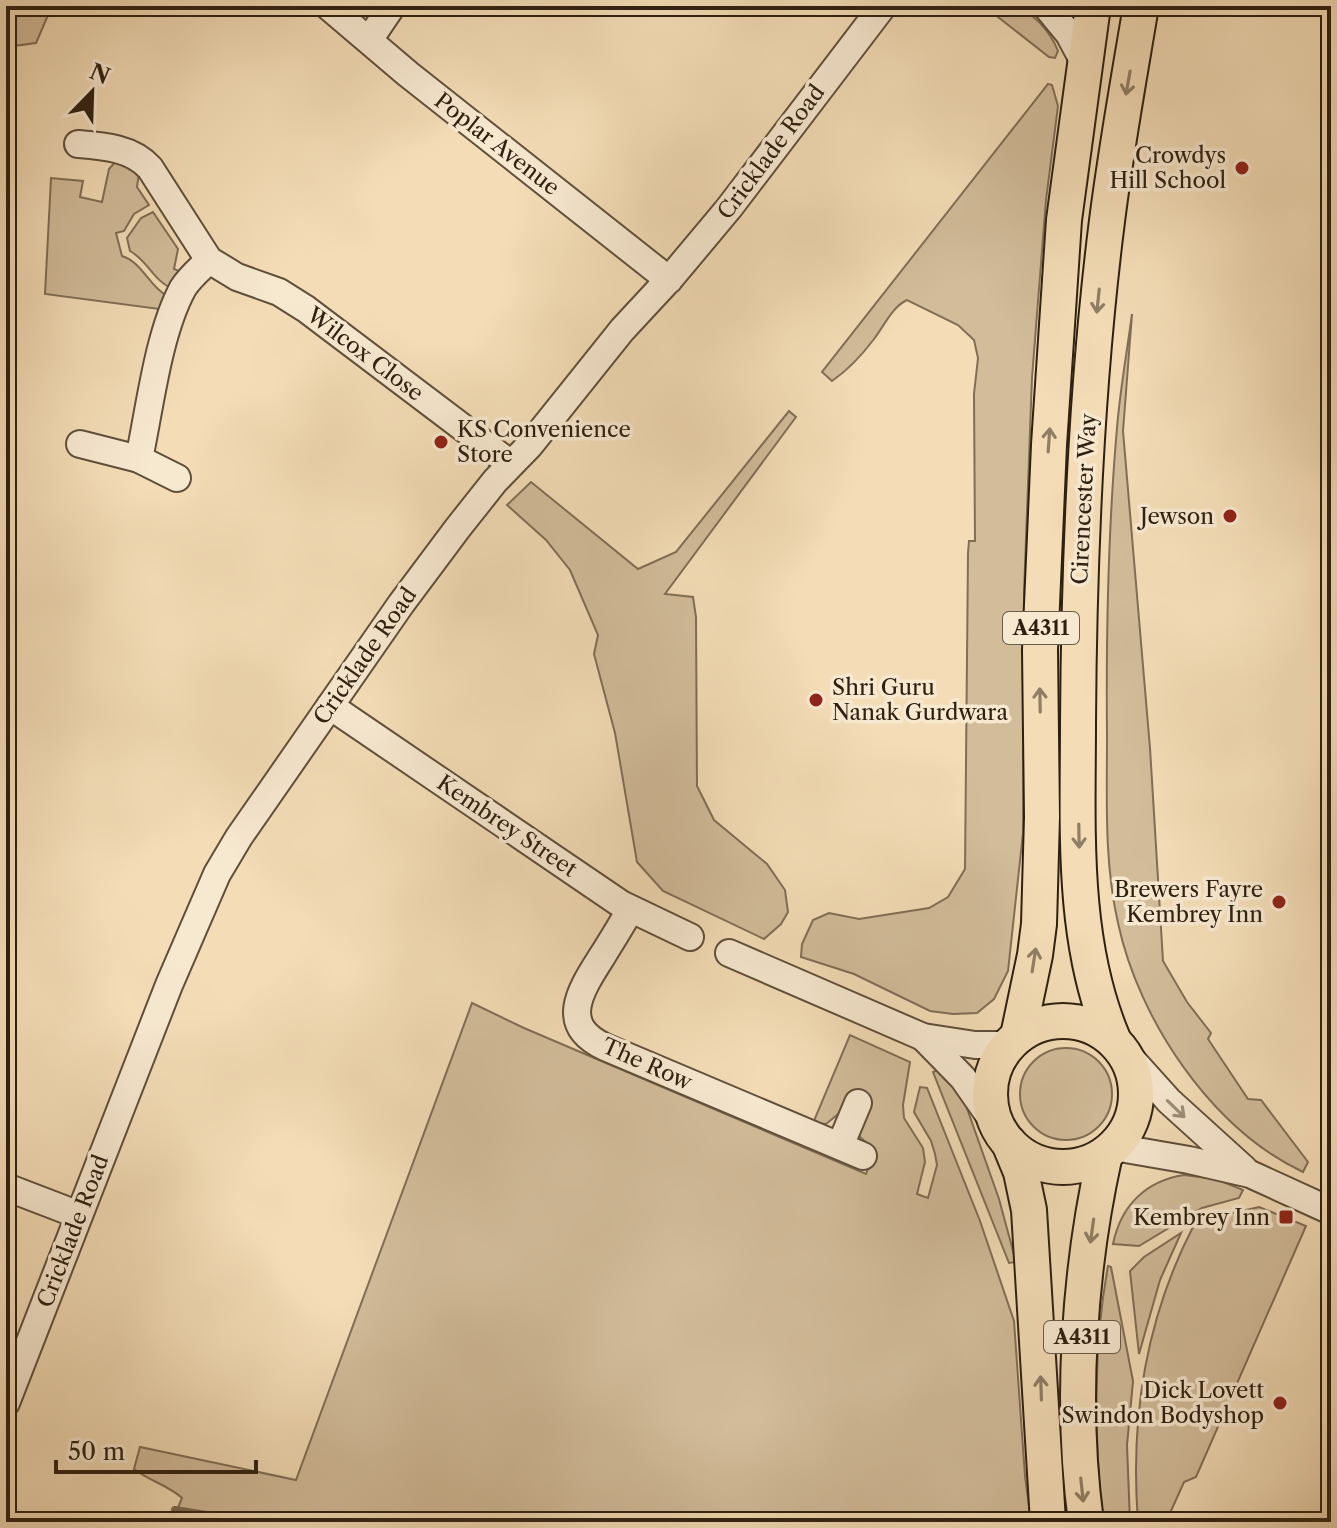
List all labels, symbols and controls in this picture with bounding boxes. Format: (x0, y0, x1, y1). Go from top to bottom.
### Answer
north arrow (52, 52, 132, 132)
text: N (86, 58, 114, 90)
one-way arrow (1119, 70, 1134, 95)
street label: Cricklade Road (712, 79, 830, 225)
street label: Poplar Avenue (429, 87, 565, 201)
place label: Crowdys Hill School (1110, 142, 1226, 194)
marker: Crowdys Hill School (1233, 159, 1251, 177)
one-way arrow (1091, 287, 1106, 314)
street label: Wilcox Close (301, 301, 429, 407)
street label: Cirencester Way (1066, 412, 1102, 585)
place label: KS Convenience Store (457, 416, 631, 468)
one-way arrow (1042, 427, 1057, 454)
marker: KS Convenience Store (432, 433, 450, 451)
place label: Jewson (1137, 503, 1214, 530)
marker: Jewson (1221, 507, 1239, 525)
street label: Cricklade Road (308, 582, 422, 730)
road number: A4311 (1003, 612, 1079, 644)
place label: Shri Guru Nanak Gurdwara (832, 674, 1008, 726)
one-way arrow (1032, 687, 1048, 714)
marker: Shri Guru Nanak Gurdwara (807, 691, 825, 709)
street label: Kembrey Street (432, 769, 582, 883)
one-way arrow (1071, 822, 1087, 849)
place label: Brewers Fayre Kembrey Inn (1114, 876, 1263, 928)
marker: Brewers Fayre Kembrey Inn (1270, 893, 1288, 911)
one-way arrow (1027, 947, 1042, 973)
street label: The Row (598, 1032, 697, 1096)
one-way arrow (1166, 1099, 1186, 1117)
street label: Cricklade Road (31, 1151, 115, 1311)
place label: Kembrey Inn (1133, 1204, 1270, 1231)
marker: Kembrey Inn (1277, 1208, 1295, 1226)
one-way arrow (1084, 1218, 1099, 1243)
road number: A4311 (1044, 1321, 1120, 1353)
one-way arrow (1033, 1375, 1048, 1402)
place label: Dick Lovett Swindon Bodyshop (1062, 1377, 1264, 1429)
marker: Dick Lovett Swindon Bodyshop (1271, 1394, 1289, 1412)
scale bar (56, 1424, 256, 1474)
text: 50 m (68, 1437, 125, 1466)
one-way arrow (1075, 1476, 1090, 1503)

